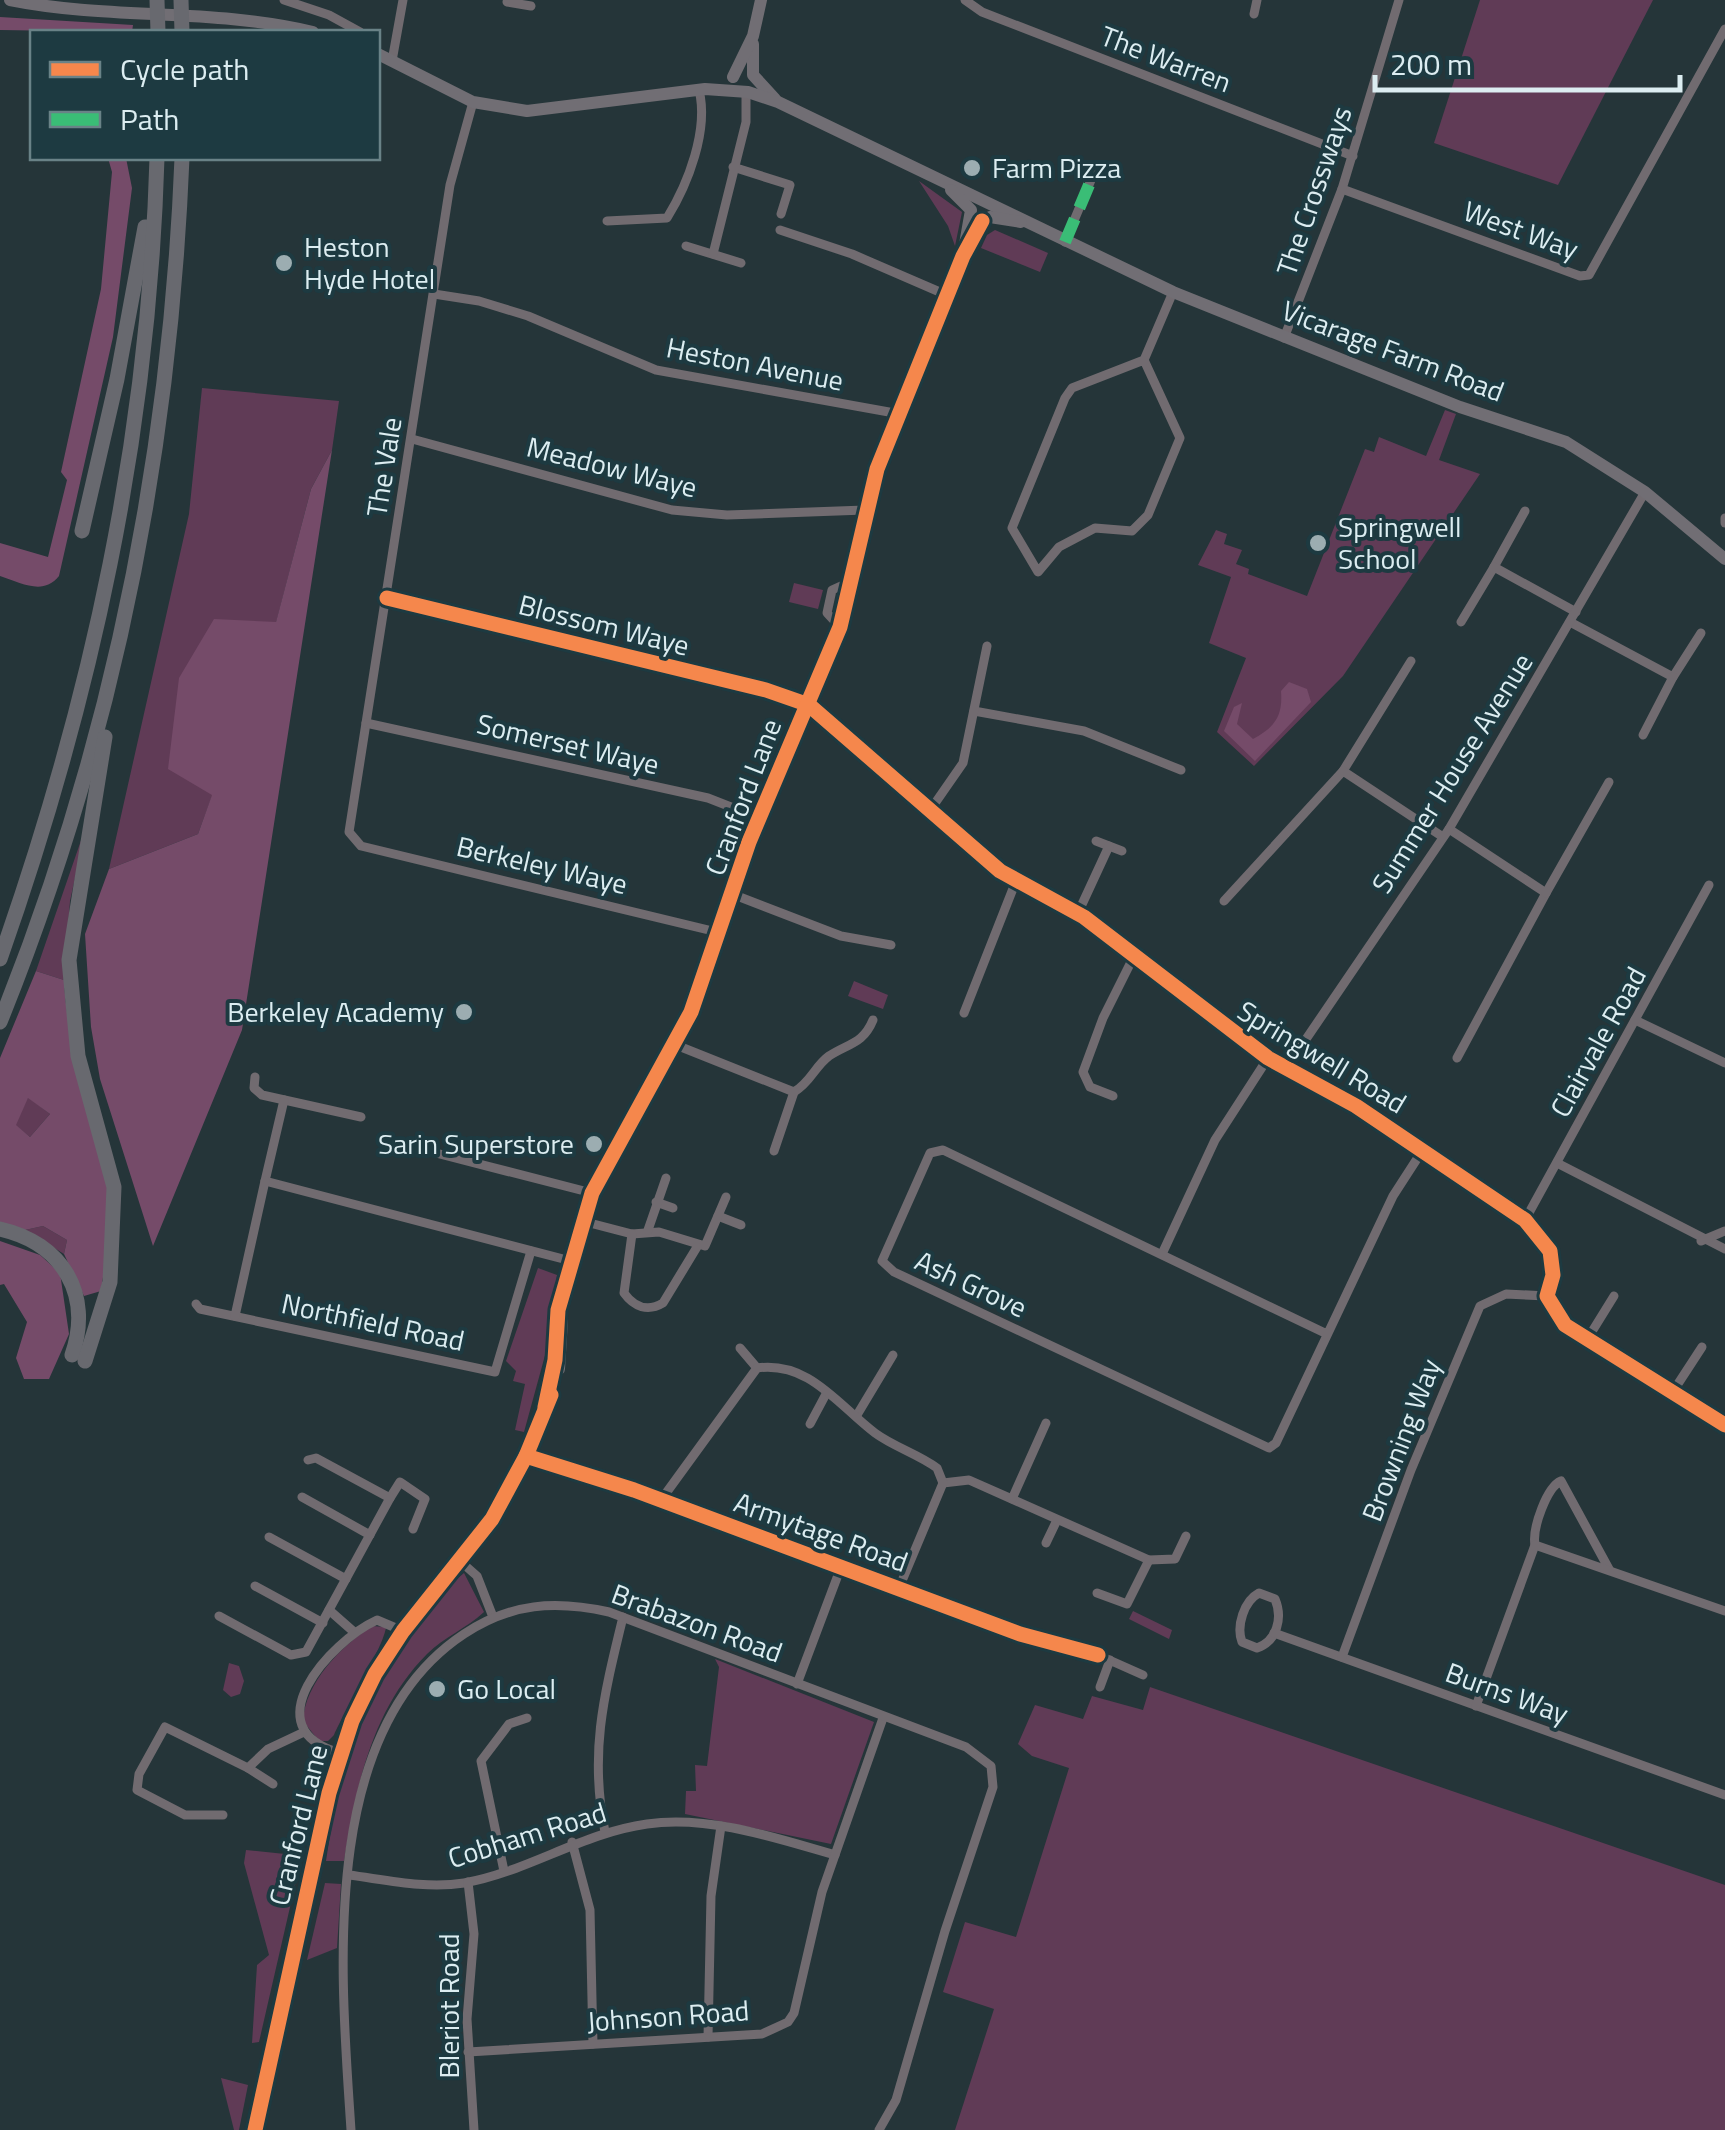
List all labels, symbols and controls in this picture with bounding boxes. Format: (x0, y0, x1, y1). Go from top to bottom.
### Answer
street label: The Warren (1095, 14, 1238, 103)
legend (30, 30, 380, 160)
scale bar (1375, 30, 1680, 92)
text: 200 m (1390, 41, 1472, 87)
text: Cycle path (120, 46, 249, 92)
text: Path (120, 96, 179, 142)
street label: The Crossways (1264, 100, 1363, 281)
place label: Farm Pizza (992, 146, 1121, 189)
marker: Farm Pizza (961, 157, 983, 179)
street label: West Way (1458, 189, 1585, 270)
place label: Heston Hyde Hotel (304, 225, 435, 300)
marker: Heston Hyde Hotel (273, 252, 295, 274)
street label: Vicarage Farm Road (1276, 288, 1510, 413)
street label: Heston Avenue (663, 325, 847, 402)
street label: The Vale (354, 414, 413, 520)
street label: Meadow Waye (522, 425, 702, 508)
place label: Springwell School (1338, 505, 1461, 580)
marker: Springwell School (1307, 532, 1329, 554)
street label: Blossom Waye (514, 583, 694, 666)
street label: Summer House Avenue (1360, 644, 1543, 901)
street label: Somerset Waye (473, 702, 664, 785)
street label: Cranford Lane (693, 712, 792, 881)
street label: Berkeley Waye (453, 824, 632, 905)
street label: Clairvale Road (1538, 959, 1657, 1125)
street label: Springwell Road (1230, 989, 1415, 1124)
place label: Berkeley Academy (227, 990, 444, 1033)
marker: Berkeley Academy (453, 1001, 475, 1023)
place label: Sarin Superstore (378, 1122, 574, 1165)
marker: Sarin Superstore (583, 1133, 605, 1155)
street label: Ash Grove (908, 1239, 1034, 1328)
street label: Northfield Road (278, 1281, 468, 1362)
street label: Browning Way (1350, 1352, 1451, 1527)
street label: Armytage Road (728, 1480, 914, 1583)
street label: Brabazon Road (606, 1572, 789, 1673)
street label: Burns Way (1440, 1650, 1575, 1735)
place label: Go Local (457, 1667, 556, 1710)
marker: Go Local (426, 1678, 448, 1700)
street label: Cranford Lane (257, 1740, 338, 1910)
street label: Cobham Road (442, 1790, 611, 1879)
street label: Bleriot Road (427, 1934, 470, 2078)
street label: Johnson Road (585, 1988, 750, 2043)

